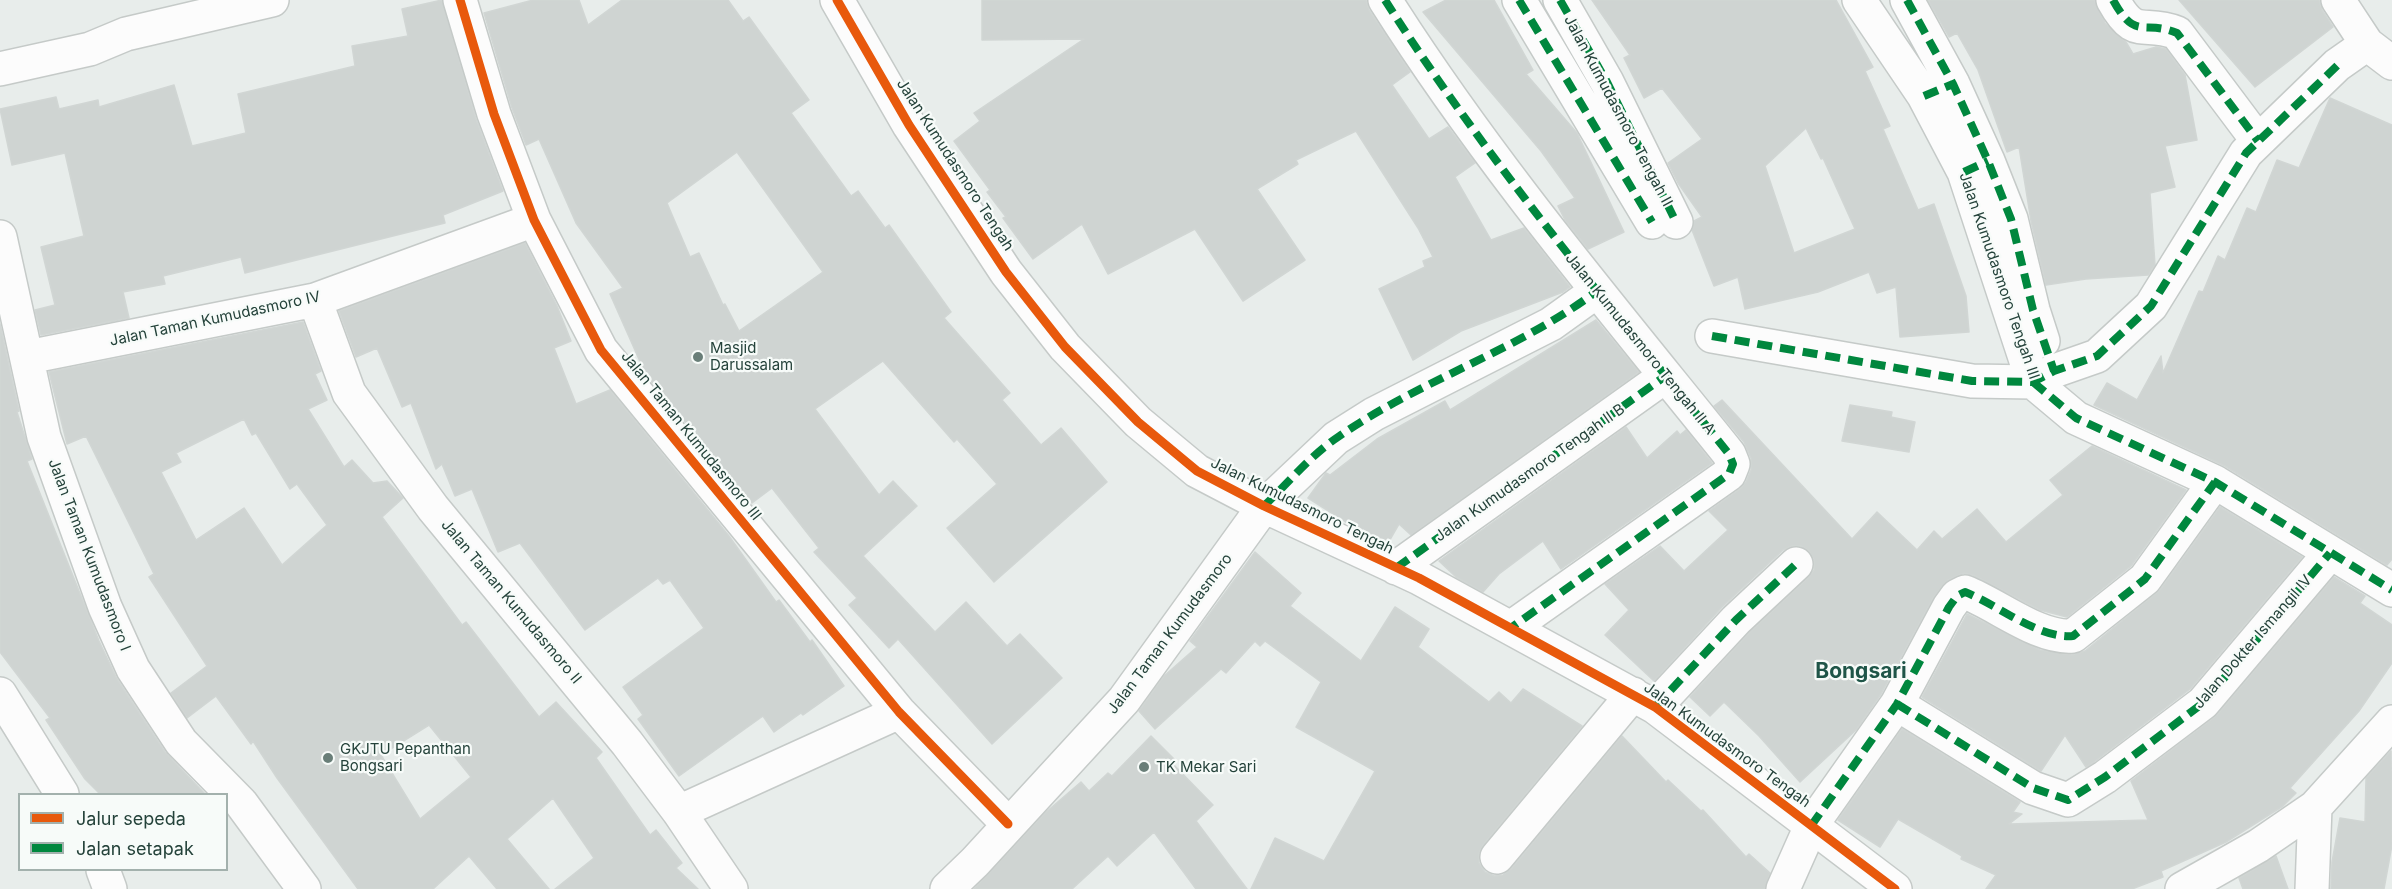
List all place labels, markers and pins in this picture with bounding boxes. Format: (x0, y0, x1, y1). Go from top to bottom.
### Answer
place label: Masjid Darussalam (710, 339, 793, 374)
marker: Masjid Darussalam (691, 350, 705, 364)
place label: GKJTU Pepanthan Bongsari (340, 740, 471, 775)
marker: GKJTU Pepanthan Bongsari (321, 751, 335, 765)
place label: TK Mekar Sari (1156, 758, 1256, 776)
marker: TK Mekar Sari (1137, 760, 1151, 774)

